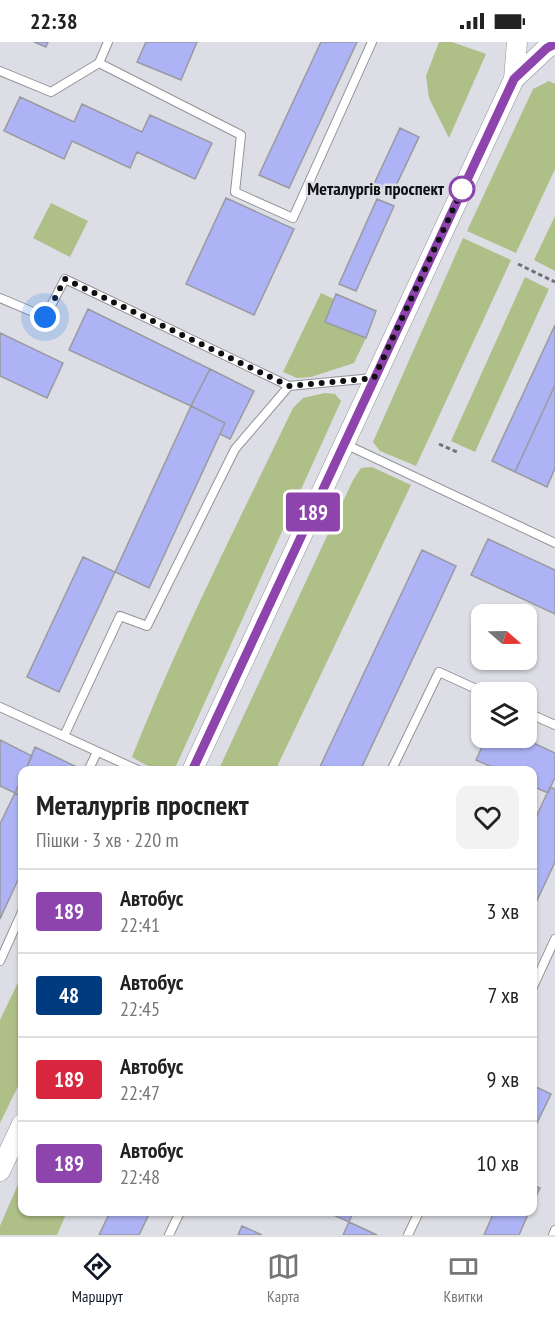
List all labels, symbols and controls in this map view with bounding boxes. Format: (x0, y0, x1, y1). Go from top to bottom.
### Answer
text: 22:38 (30, 7, 78, 35)
marker: Металургів проспект (449, 176, 475, 202)
place label: Металургів проспект (307, 177, 445, 200)
your location (30, 302, 60, 332)
line badge: 189 (278, 492, 348, 532)
text: 189 (298, 499, 328, 526)
north arrow (471, 604, 537, 670)
map controls (471, 604, 537, 748)
button: layers (471, 682, 537, 748)
text: Металургів проспект (36, 786, 249, 823)
button: heart (456, 786, 519, 849)
text: Пішки · 3 хв · 220 m (36, 827, 179, 853)
text: Автобус (120, 884, 183, 912)
text: 3 хв (487, 897, 519, 925)
text: 189 (54, 898, 84, 925)
text: 22:41 (120, 912, 160, 938)
text: Автобус (120, 968, 183, 996)
text: 7 хв (487, 981, 519, 1009)
text: 48 (59, 982, 79, 1009)
text: 22:45 (120, 996, 160, 1022)
text: Автобус (120, 1052, 183, 1080)
text: 9 хв (487, 1065, 519, 1093)
text: 189 (54, 1066, 84, 1093)
text: 22:47 (120, 1080, 160, 1106)
text: Автобус (120, 1136, 183, 1164)
text: 10 хв (477, 1149, 519, 1177)
text: 189 (54, 1150, 84, 1177)
text: 22:48 (120, 1164, 160, 1190)
tab: Маршрут (72, 1250, 123, 1306)
tab: Карта (267, 1250, 300, 1306)
tab: Квитки (443, 1250, 483, 1306)

